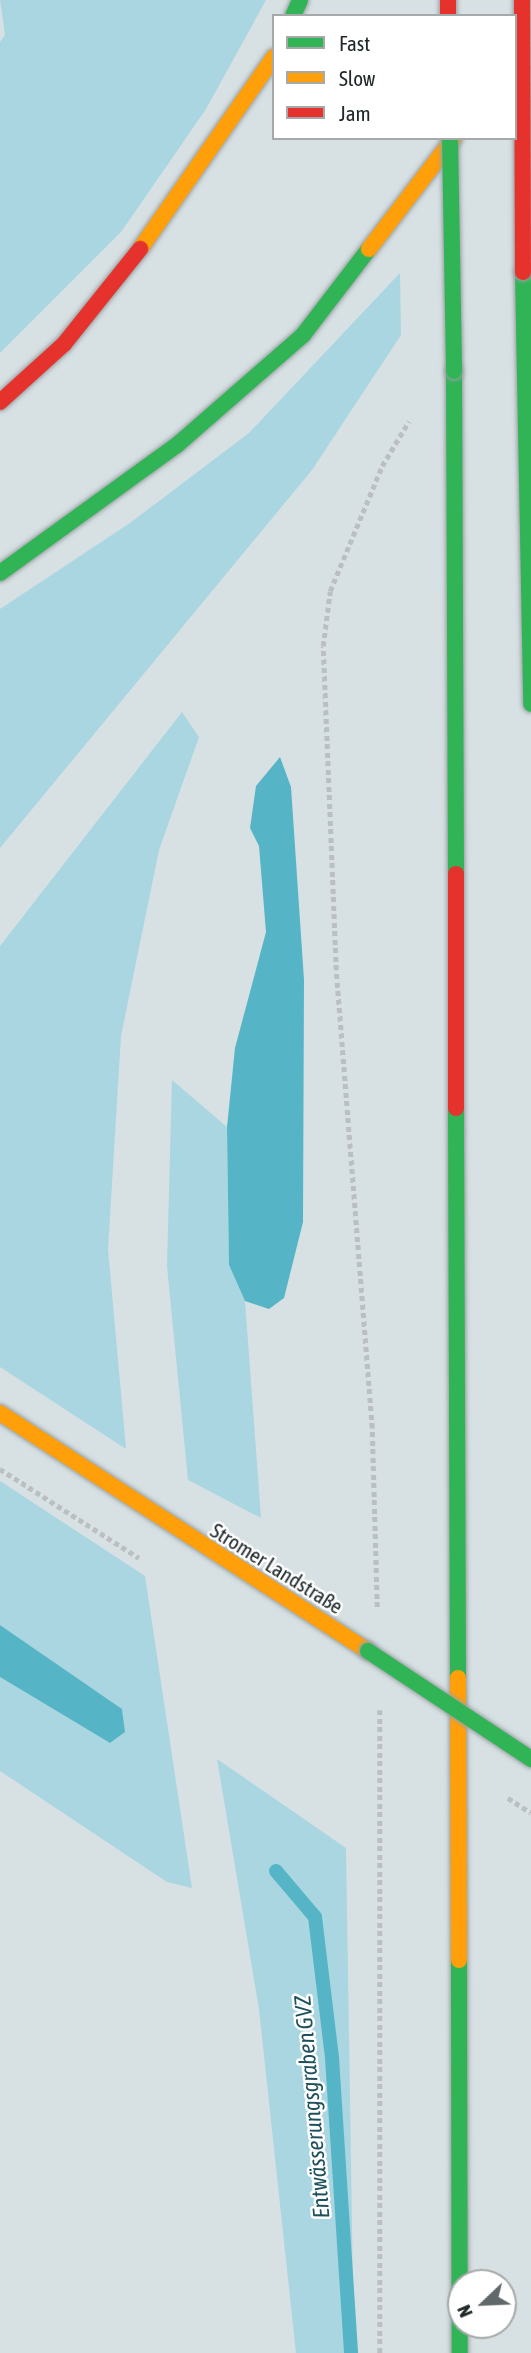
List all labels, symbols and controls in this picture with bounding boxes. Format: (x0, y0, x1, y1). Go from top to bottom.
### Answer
legend (272, 14, 517, 140)
text: Fast (339, 31, 370, 55)
text: Slow (339, 66, 375, 90)
text: Jam (339, 101, 371, 125)
street label: Stromer Landstraße (206, 1517, 348, 1619)
water label: Entwässerungsgraben GVZ (289, 1994, 335, 2220)
north arrow (447, 2269, 517, 2339)
text: N (452, 2302, 477, 2321)

